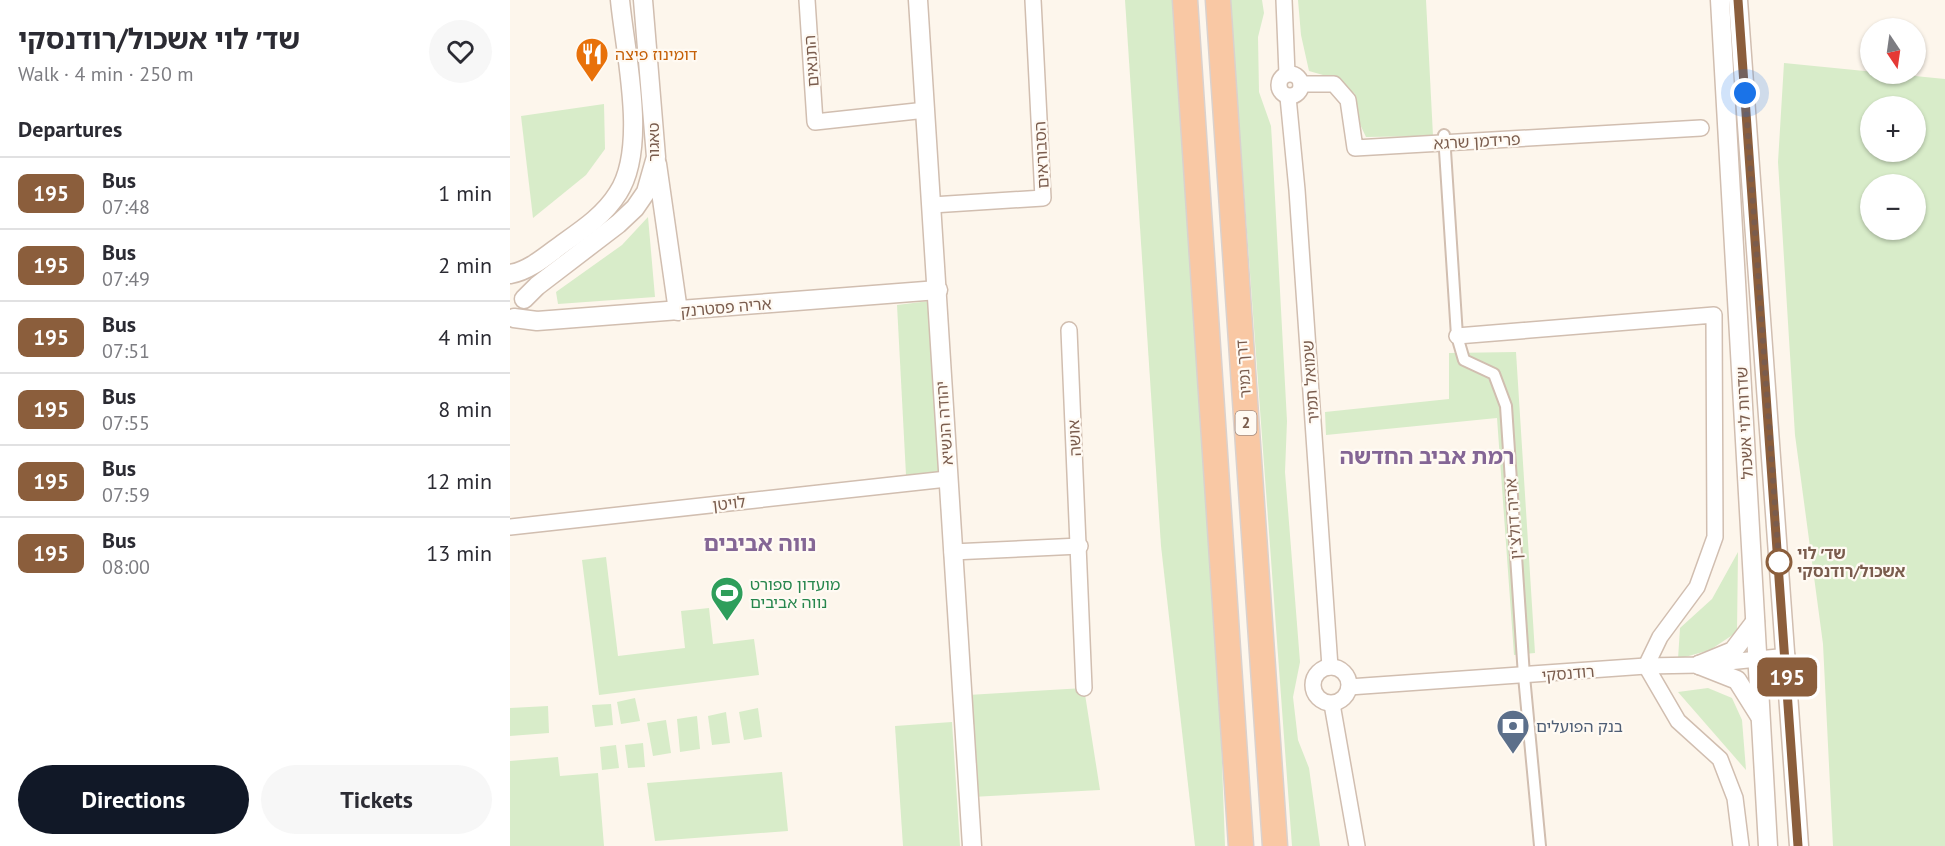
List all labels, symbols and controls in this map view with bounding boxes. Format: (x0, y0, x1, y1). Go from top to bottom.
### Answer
north arrow (1860, 18, 1926, 84)
map controls (1860, 18, 1926, 240)
text: שד׳ לוי אשכול/רודנסקי (18, 20, 300, 57)
button: heart (429, 20, 492, 83)
street label: התנאים (799, 34, 823, 88)
restaurant icon: דומינוז פיצה (574, 36, 610, 83)
place label: דומינוז פיצה (615, 44, 698, 64)
text: Walk · 4 min · 250 m (18, 61, 194, 87)
your location (1730, 78, 1760, 108)
button: + (1860, 96, 1926, 162)
text: Departures (18, 115, 122, 143)
street label: הסבוראים (1029, 121, 1053, 189)
street label: טאגור (643, 122, 663, 162)
street label: פרידמן שרגא (1433, 129, 1521, 153)
text: Bus (102, 166, 136, 194)
button: − (1860, 174, 1926, 240)
text: 1 min (438, 179, 492, 207)
text: 195 (33, 180, 69, 207)
text: 07:48 (102, 194, 150, 220)
text: Bus (102, 238, 136, 266)
text: 2 min (438, 251, 492, 279)
text: 195 (33, 252, 69, 279)
text: 07:49 (102, 266, 150, 292)
street label: אריה פסטרנק (680, 293, 772, 321)
text: Bus (102, 310, 136, 338)
text: 4 min (438, 323, 492, 351)
text: 195 (33, 324, 69, 351)
text: 07:51 (102, 338, 150, 364)
street label: דרך נמיר (1231, 339, 1255, 399)
street label: שמואל תמיר (1297, 340, 1323, 424)
street label: שדרות לוי אשכול (1731, 366, 1757, 480)
street label: יהודה הנשיא (931, 380, 957, 466)
text: Bus (102, 382, 136, 410)
text: 8 min (438, 395, 492, 423)
text: 195 (33, 396, 69, 423)
text: 07:55 (102, 410, 150, 436)
road number: 2 (1236, 411, 1256, 435)
street label: אושה (1063, 419, 1085, 457)
district label: רמת אביב החדשה (1339, 442, 1515, 470)
text: Bus (102, 454, 136, 482)
text: 12 min (426, 467, 492, 495)
text: 195 (33, 468, 69, 495)
street label: אריה דולצ'ין (1500, 478, 1526, 560)
text: 07:59 (102, 482, 150, 508)
street label: לויטן (711, 491, 747, 515)
text: Bus (102, 526, 136, 554)
district label: נווה אביבים (704, 529, 816, 557)
text: 13 min (426, 539, 492, 567)
text: 195 (33, 540, 69, 567)
place label: שד׳ לוי אשכול/רודנסקי (1797, 543, 1905, 581)
marker: שד׳ לוי אשכול/רודנסקי (1766, 549, 1792, 575)
text: 08:00 (102, 554, 150, 580)
place label: מועדון ספורט נווה אביבים (750, 574, 840, 612)
sports icon: מועדון ספורט נווה אביבים (709, 575, 745, 622)
line badge: 195 (1752, 658, 1822, 696)
street label: רודנסקי (1541, 661, 1595, 685)
text: 195 (1769, 664, 1805, 691)
bank icon: בנק הפועלים (1495, 708, 1531, 755)
place label: בנק הפועלים (1536, 716, 1623, 736)
button: Directions (18, 765, 249, 834)
button: Tickets (261, 765, 492, 834)

